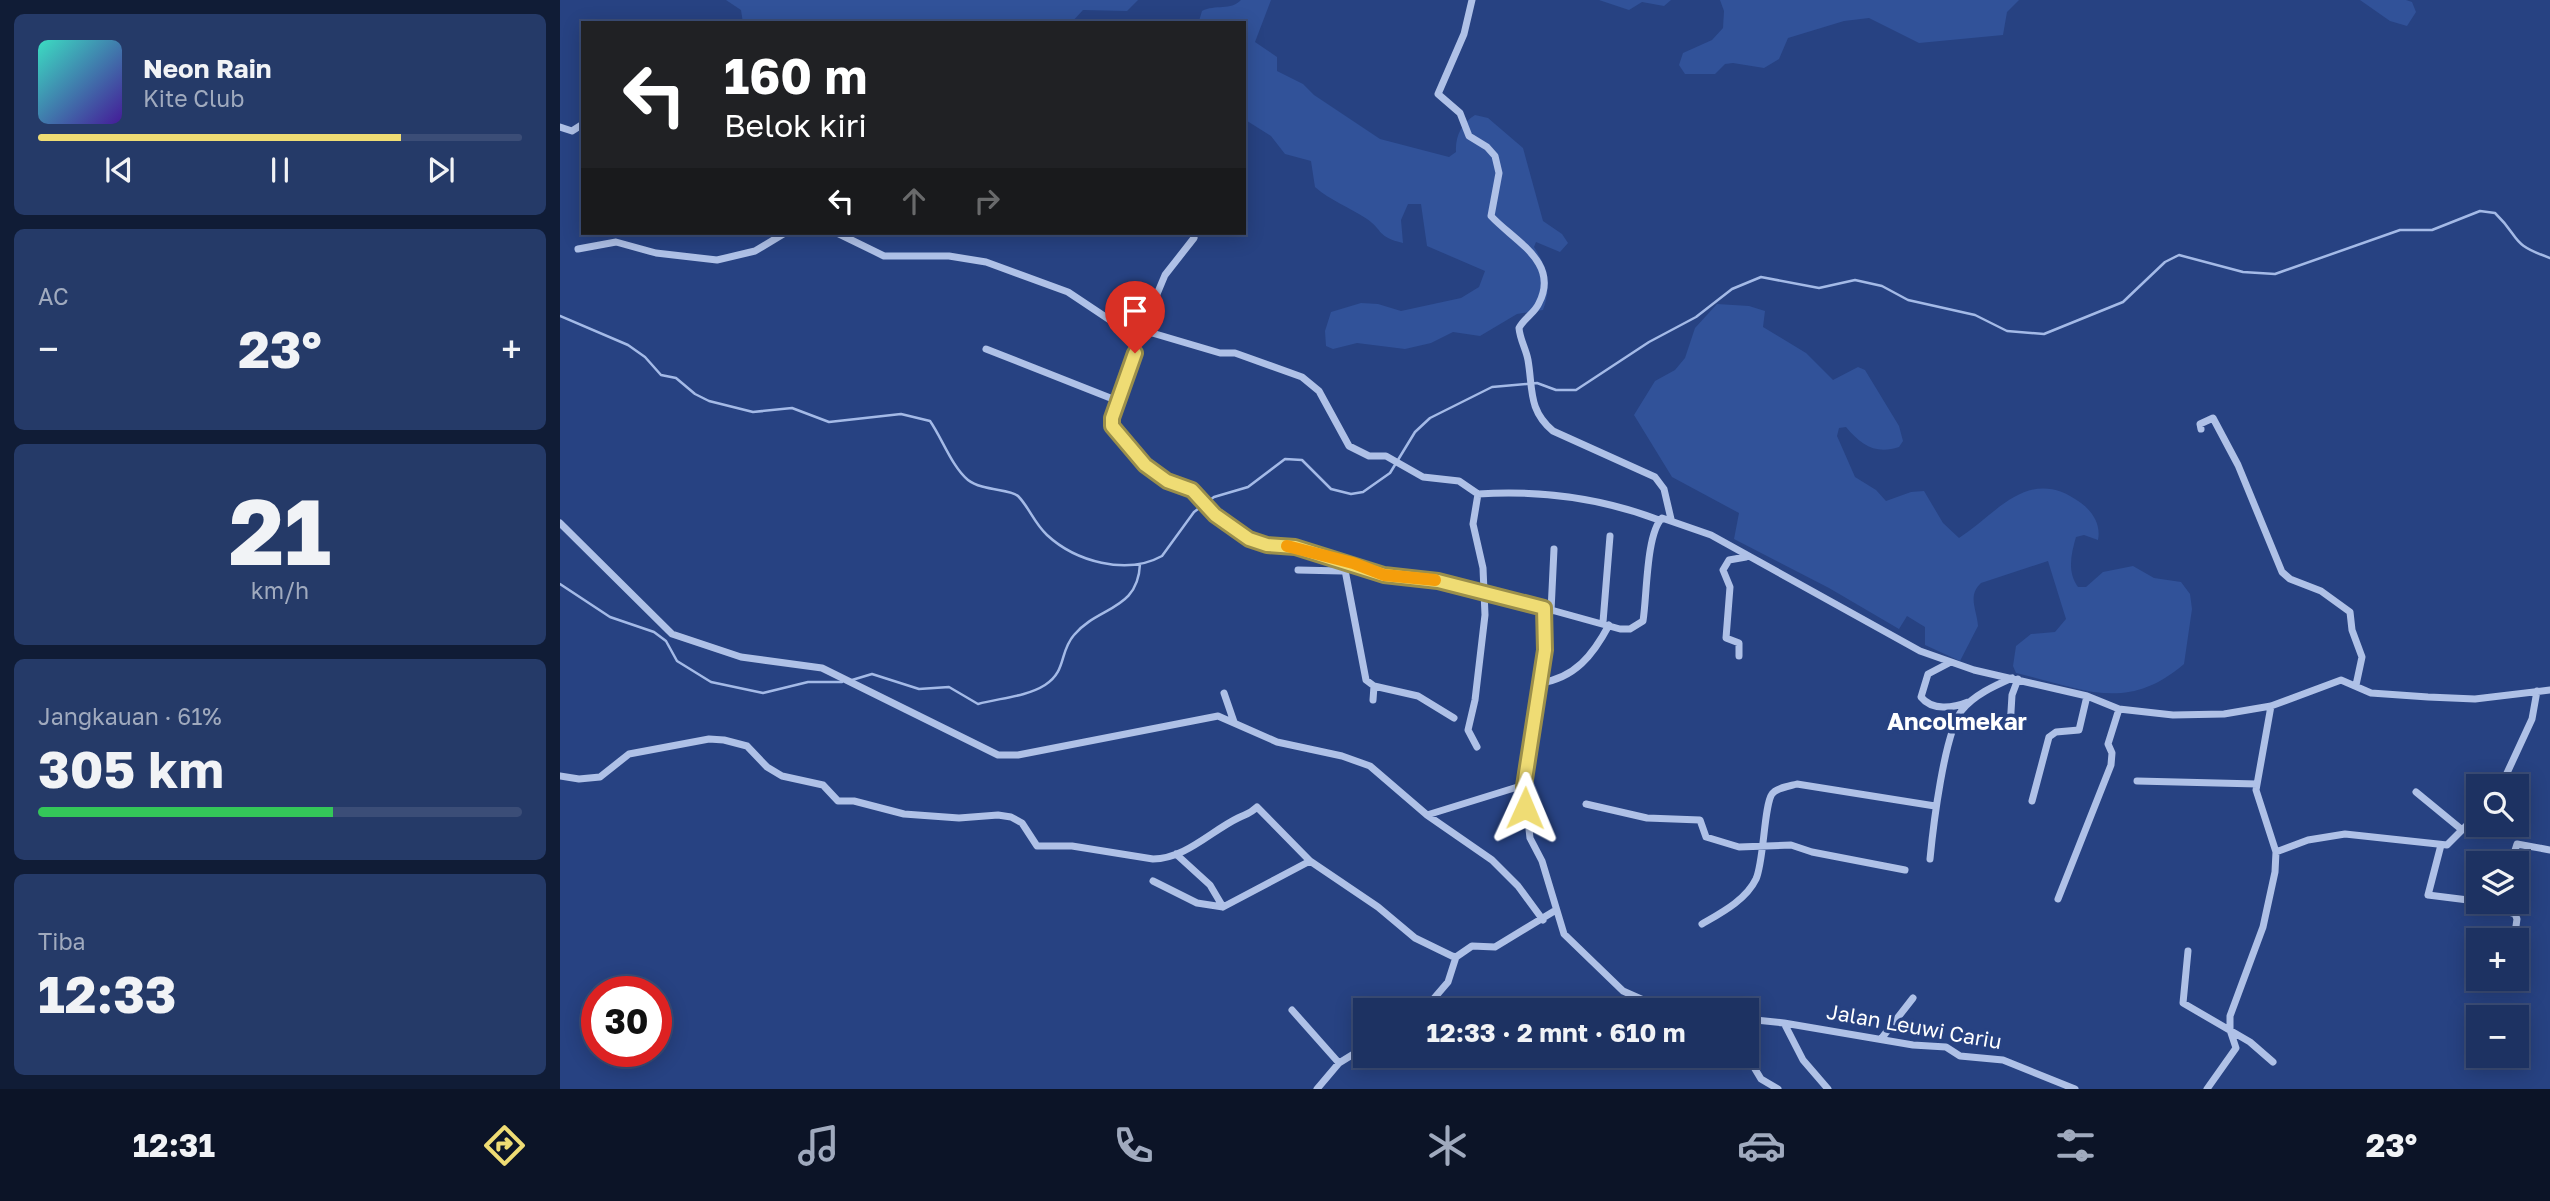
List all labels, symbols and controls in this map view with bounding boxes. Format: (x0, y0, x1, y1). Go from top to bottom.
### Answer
text: 160 m (724, 46, 867, 105)
icon: left (609, 49, 700, 140)
text: Neon Rain (143, 53, 272, 84)
text: Kite Club (143, 84, 244, 112)
text: Belok kiri (724, 106, 867, 144)
icon: previous (100, 151, 138, 189)
icon: pause (261, 151, 299, 189)
icon: next (422, 151, 460, 189)
icon: left (822, 182, 860, 220)
icon: ahead (895, 182, 933, 220)
icon: right (968, 182, 1006, 220)
pin (1105, 281, 1165, 353)
text: AC (38, 282, 69, 310)
icon: arrive (1116, 292, 1154, 330)
text: 23° (238, 317, 322, 379)
text: − (38, 326, 59, 371)
text: + (501, 326, 522, 371)
text: 21 (229, 476, 331, 585)
text: km/h (251, 576, 309, 604)
text: Jangkauan · 61% (38, 702, 222, 730)
district label: Ancolmekar (1887, 706, 2027, 735)
text: 305 km (38, 737, 224, 799)
position arrow (1488, 771, 1562, 845)
map controls (2466, 774, 2529, 1068)
button: search (2466, 774, 2529, 837)
button: layers (2466, 851, 2529, 914)
text: Tiba (38, 927, 86, 955)
button: + (2466, 928, 2529, 991)
text: 12:33 (38, 962, 177, 1024)
speed limit sign: 30 (581, 976, 672, 1067)
street label: Jalan Leuwi Cariu (1825, 998, 2004, 1054)
button: − (2466, 1005, 2529, 1068)
text: 12:33 · 2 mnt · 610 m (1426, 1017, 1686, 1048)
icon: directions (480, 1121, 529, 1170)
icon: music (794, 1121, 843, 1170)
icon: phone (1109, 1121, 1158, 1170)
icon: climate (1423, 1121, 1472, 1170)
icon: car (1737, 1121, 1786, 1170)
icon: filters (2051, 1121, 2100, 1170)
text: 12:31 (133, 1126, 215, 1164)
text: 23° (2366, 1126, 2417, 1164)

